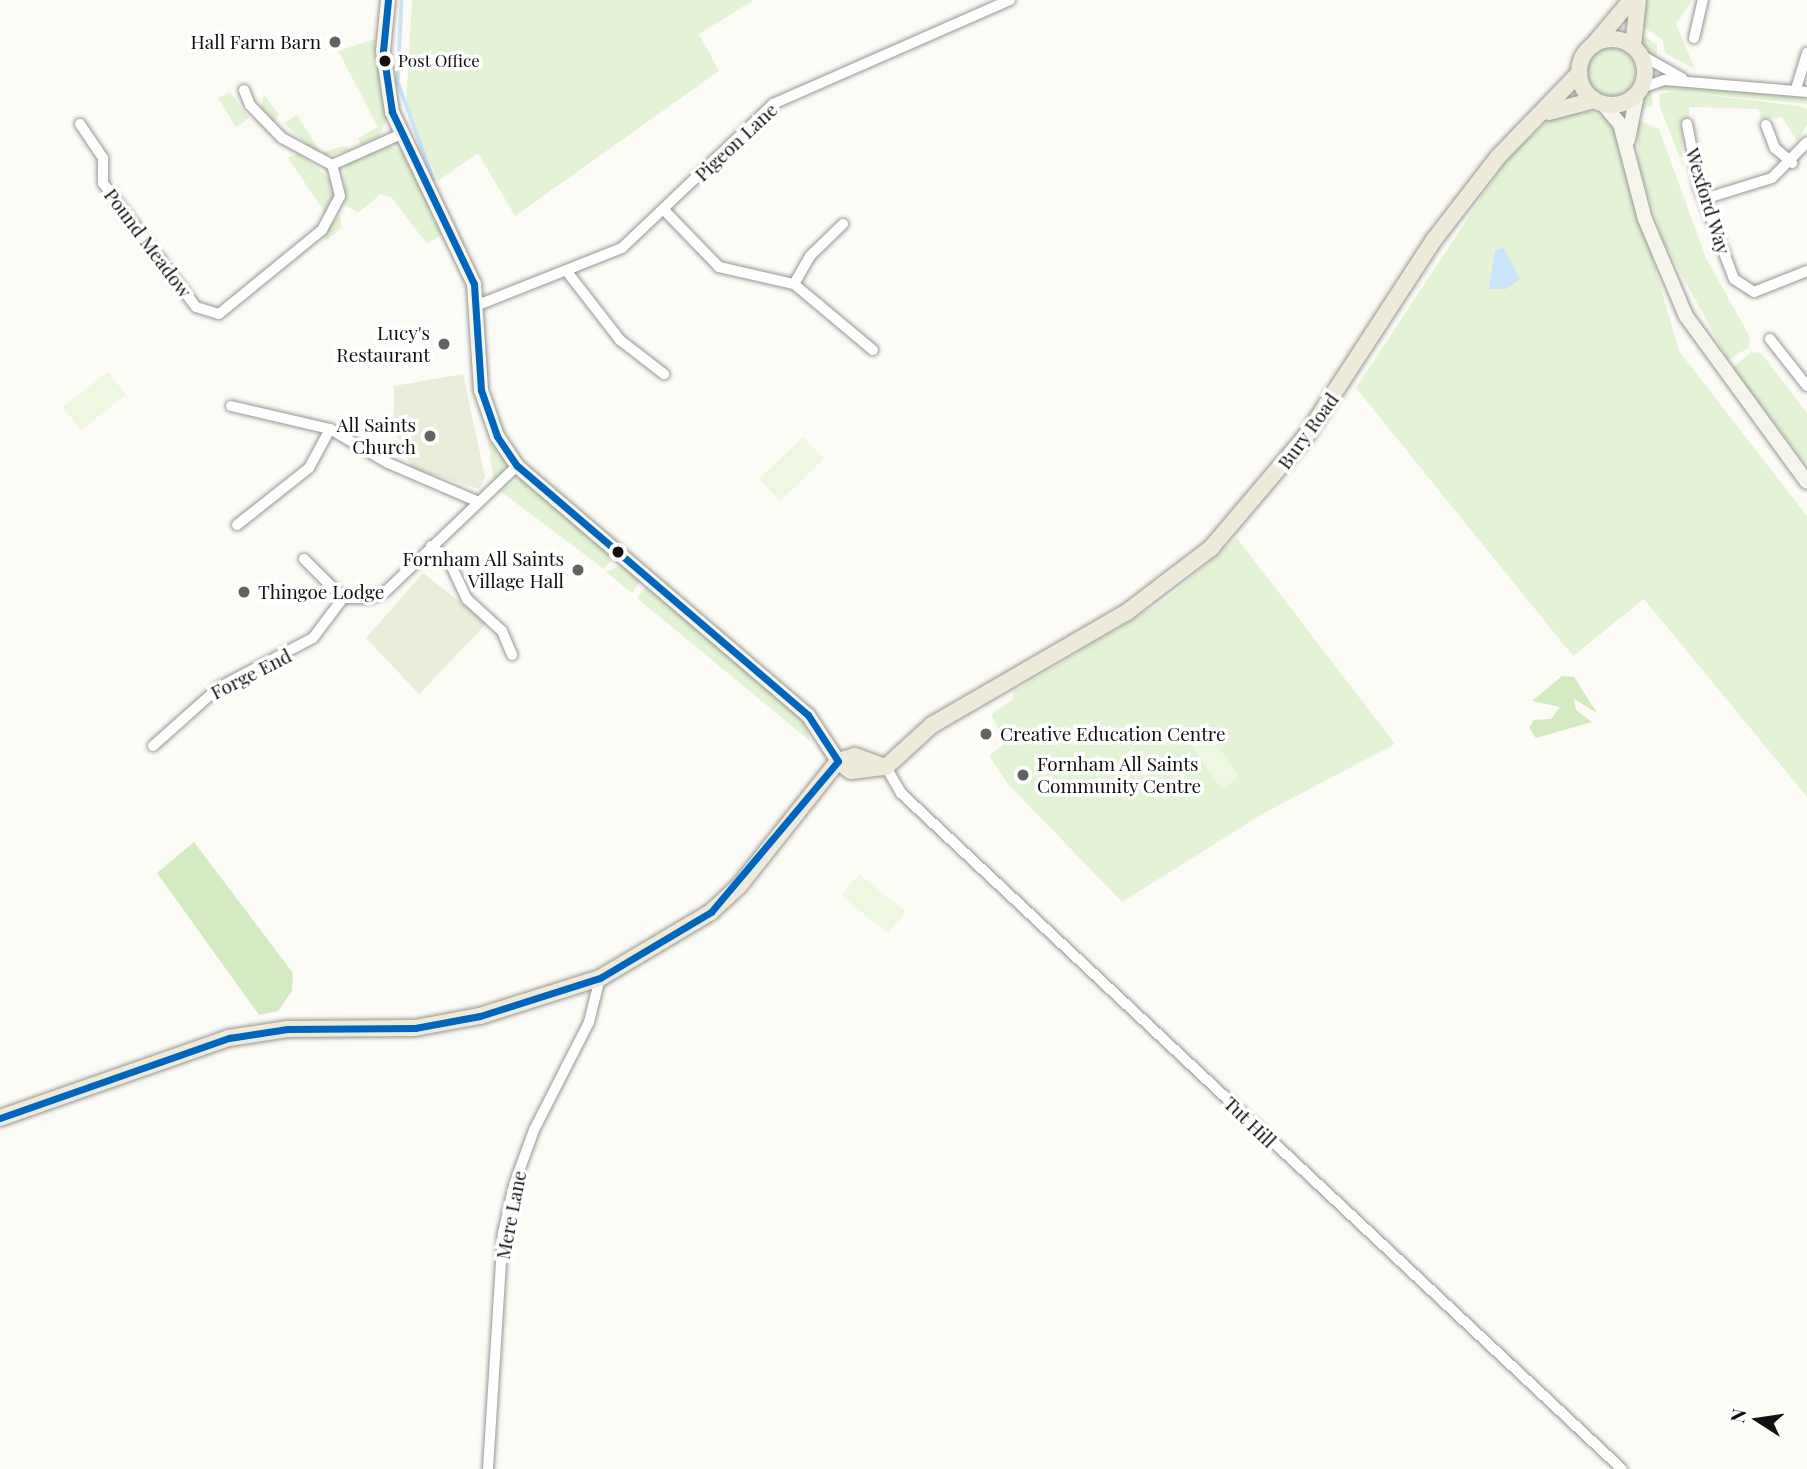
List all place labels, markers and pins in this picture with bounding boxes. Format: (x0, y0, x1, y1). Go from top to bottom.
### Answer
place label: Hall Farm Barn (190, 31, 321, 53)
marker: Hall Farm Barn (327, 34, 343, 50)
place label: Post Office (398, 51, 480, 71)
marker: Post Office (378, 54, 392, 68)
place label: Lucy's Restaurant (336, 322, 430, 366)
marker: Lucy's Restaurant (436, 336, 452, 352)
place label: All Saints Church (337, 414, 416, 458)
marker: All Saints Church (422, 428, 438, 444)
unlabelled marker (611, 545, 625, 559)
place label: Fornham All Saints Village Hall (402, 548, 564, 592)
marker: Fornham All Saints Village Hall (570, 562, 586, 578)
place label: Thingoe Lodge (258, 581, 384, 603)
marker: Thingoe Lodge (236, 584, 252, 600)
place label: Creative Education Centre (1000, 723, 1226, 745)
marker: Creative Education Centre (978, 726, 994, 742)
place label: Fornham All Saints Community Centre (1037, 753, 1202, 797)
marker: Fornham All Saints Community Centre (1015, 767, 1031, 783)

